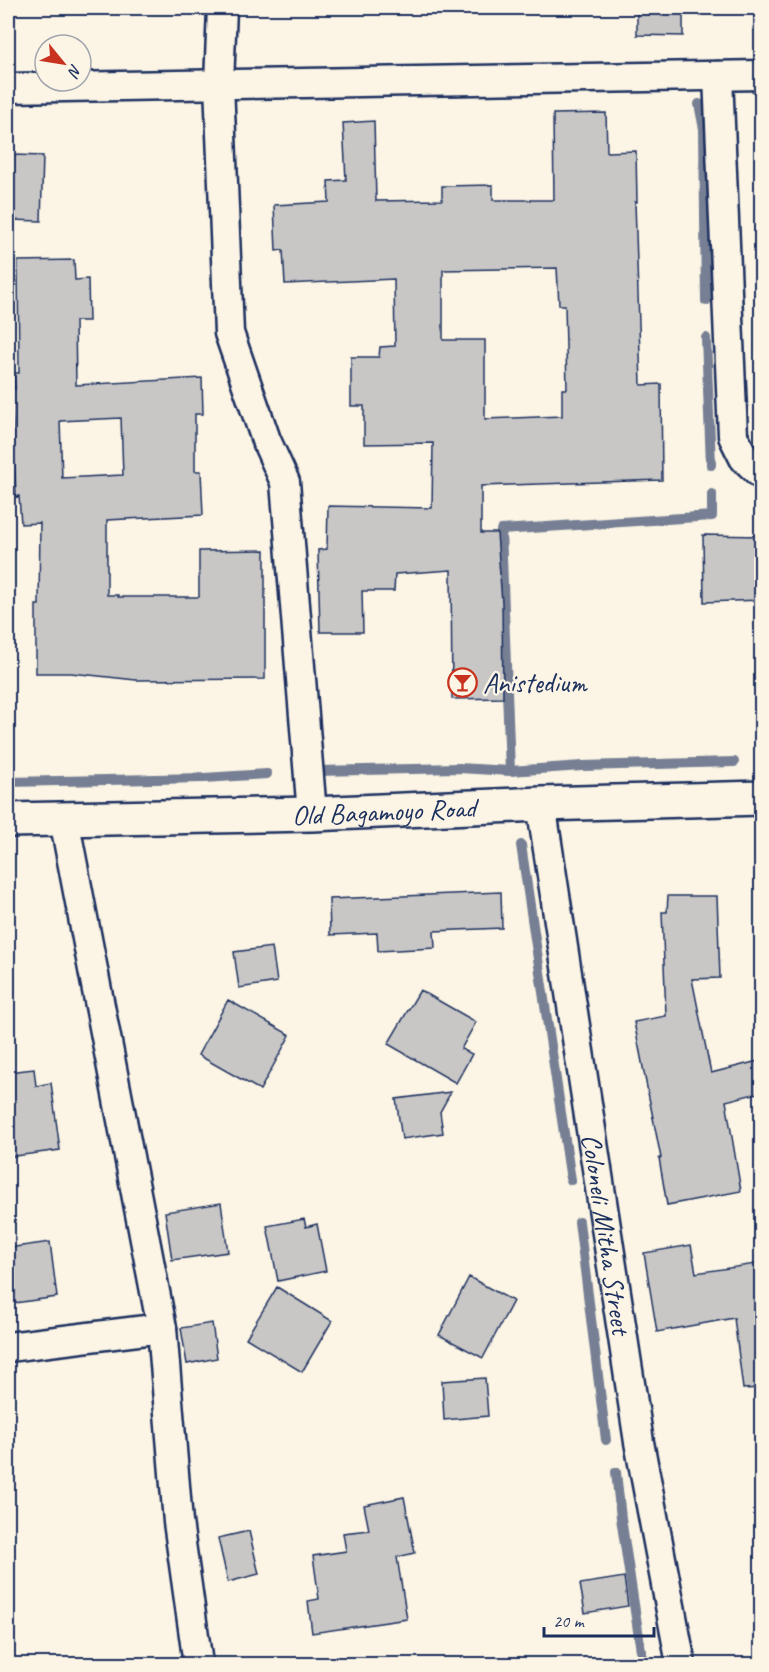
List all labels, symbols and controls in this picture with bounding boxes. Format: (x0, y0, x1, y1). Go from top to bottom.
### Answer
north arrow (33, 33, 93, 93)
text: N (62, 61, 86, 82)
place label: Anistedium (483, 665, 588, 700)
bar icon: Anistedium (446, 666, 478, 698)
street label: Old Bagamoyo Road (292, 789, 481, 832)
street label: Coloneli Mitha Street (574, 1131, 640, 1339)
scale bar (544, 1600, 654, 1638)
text: 20 m (553, 1610, 586, 1632)

